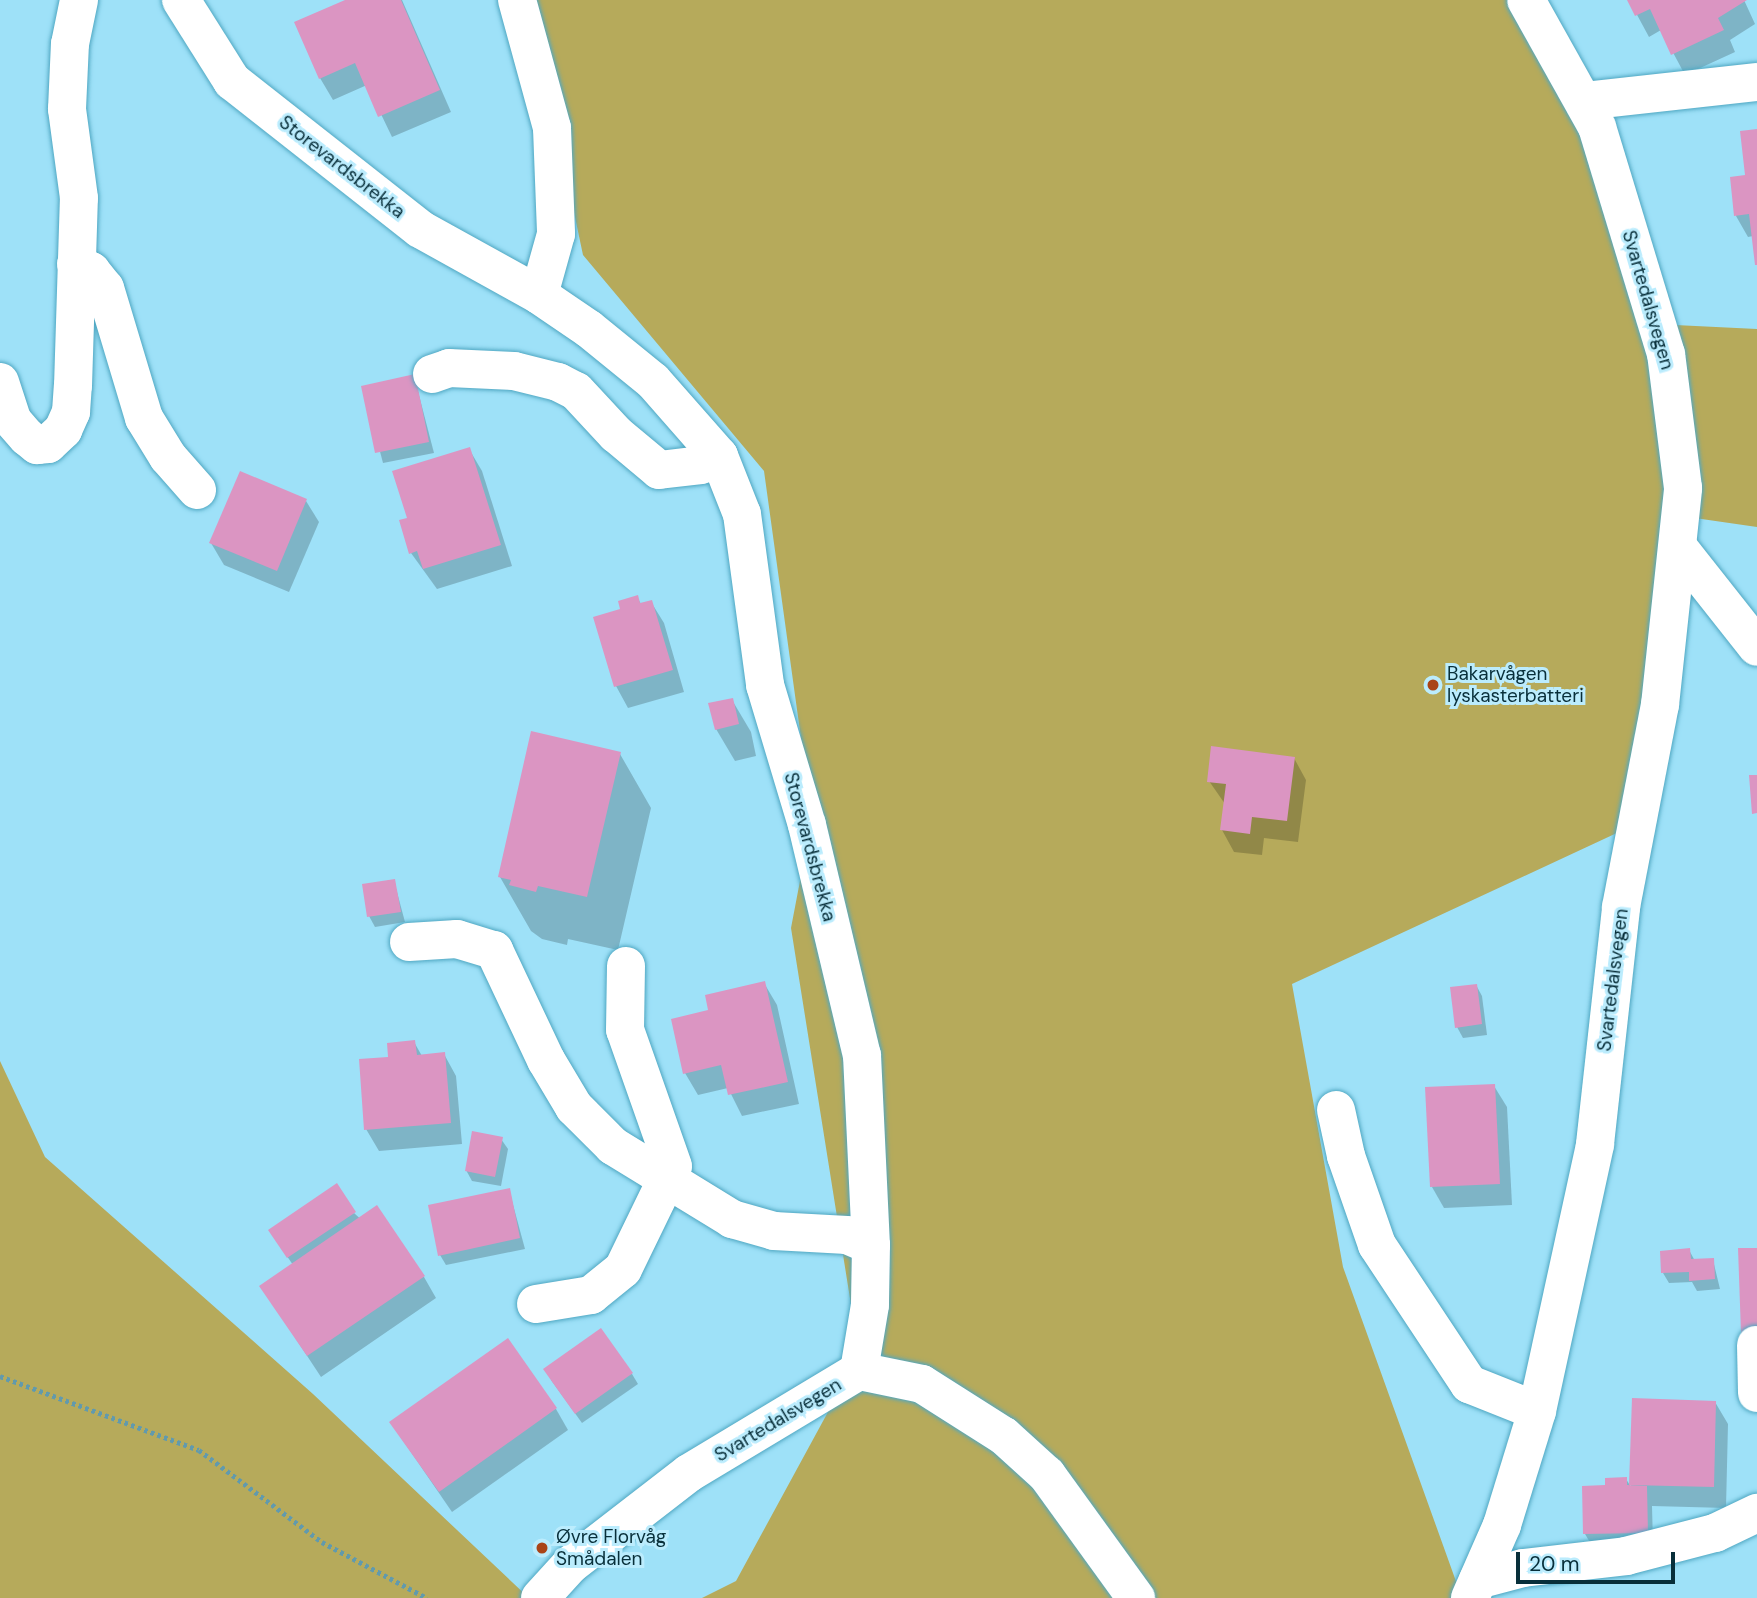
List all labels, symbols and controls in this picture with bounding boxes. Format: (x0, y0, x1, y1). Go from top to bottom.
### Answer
street label: Storevardsbrekka (275, 111, 409, 223)
street label: Svartedalsvegen (1617, 228, 1679, 372)
place label: Bakarvågen lyskasterbatteri (1447, 663, 1584, 707)
marker: Bakarvågen lyskasterbatteri (1425, 677, 1441, 693)
street label: Storevardsbrekka (779, 770, 841, 924)
street label: Svartedalsvegen (1593, 907, 1633, 1053)
street label: Svartedalsvegen (711, 1373, 845, 1467)
place label: Øvre Florvåg Smådalen (556, 1526, 666, 1570)
scale bar (1519, 1538, 1678, 1582)
marker: Øvre Florvåg Smådalen (534, 1540, 550, 1556)
text: 20 m (1529, 1550, 1580, 1578)

